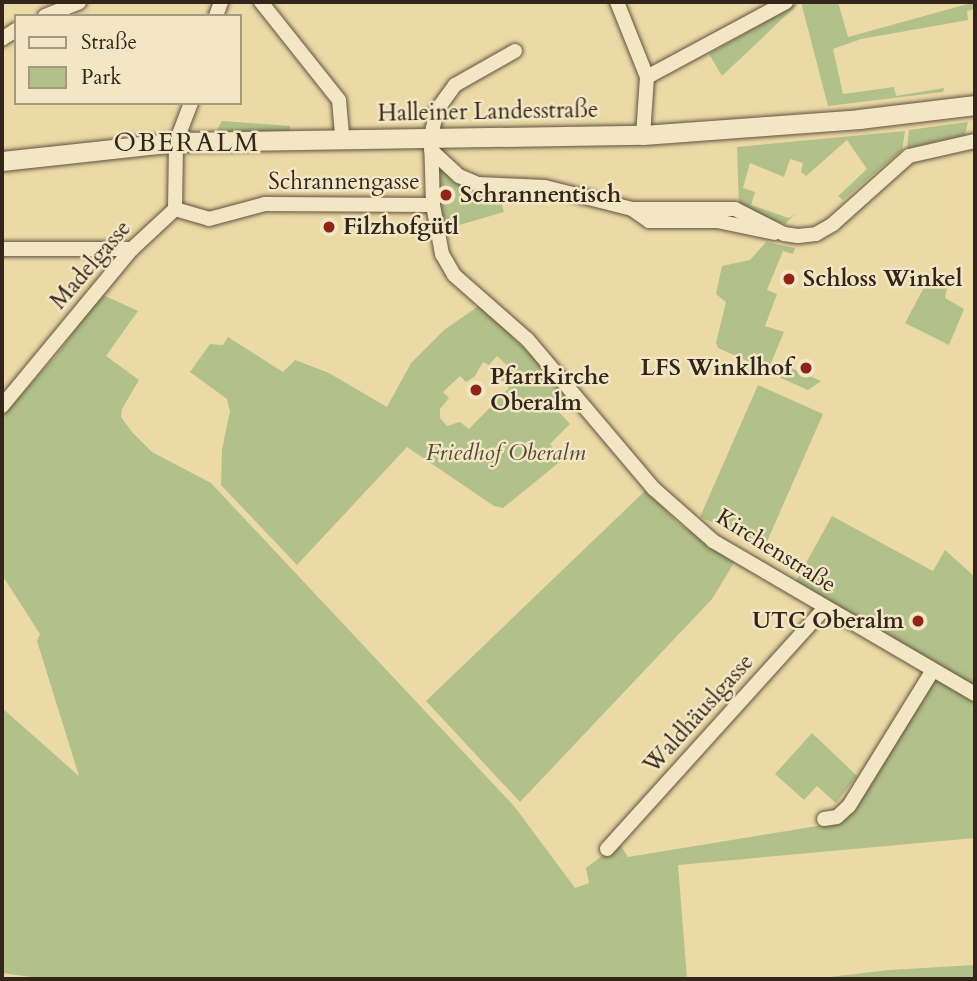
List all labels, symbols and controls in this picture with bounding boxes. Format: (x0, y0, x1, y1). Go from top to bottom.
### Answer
legend (14, 14, 242, 105)
text: Straße (81, 28, 137, 57)
text: Park (81, 63, 121, 92)
street label: Halleiner Landesstraße (377, 96, 599, 128)
district label: OBERALM (114, 127, 260, 159)
street label: Schrannengasse (268, 168, 420, 196)
place label: Schrannentisch (460, 181, 621, 209)
marker: Schrannentisch (438, 187, 454, 203)
place label: Filzhofgütl (343, 213, 459, 241)
street label: Madelgasse (45, 215, 137, 315)
marker: Filzhofgütl (321, 219, 337, 235)
place label: Schloss Winkel (803, 265, 962, 293)
marker: Schloss Winkel (781, 271, 797, 287)
place label: LFS Winklhof (640, 354, 792, 382)
marker: LFS Winklhof (798, 360, 814, 376)
place label: Pfarrkirche Oberalm (490, 363, 610, 417)
marker: Pfarrkirche Oberalm (468, 382, 484, 398)
park label: Friedhof Oberalm (426, 439, 586, 467)
street label: Kirchenstraße (711, 503, 841, 599)
place label: UTC Oberalm (752, 607, 904, 635)
marker: UTC Oberalm (910, 613, 926, 629)
street label: Waldhäuslgasse (638, 649, 760, 779)

